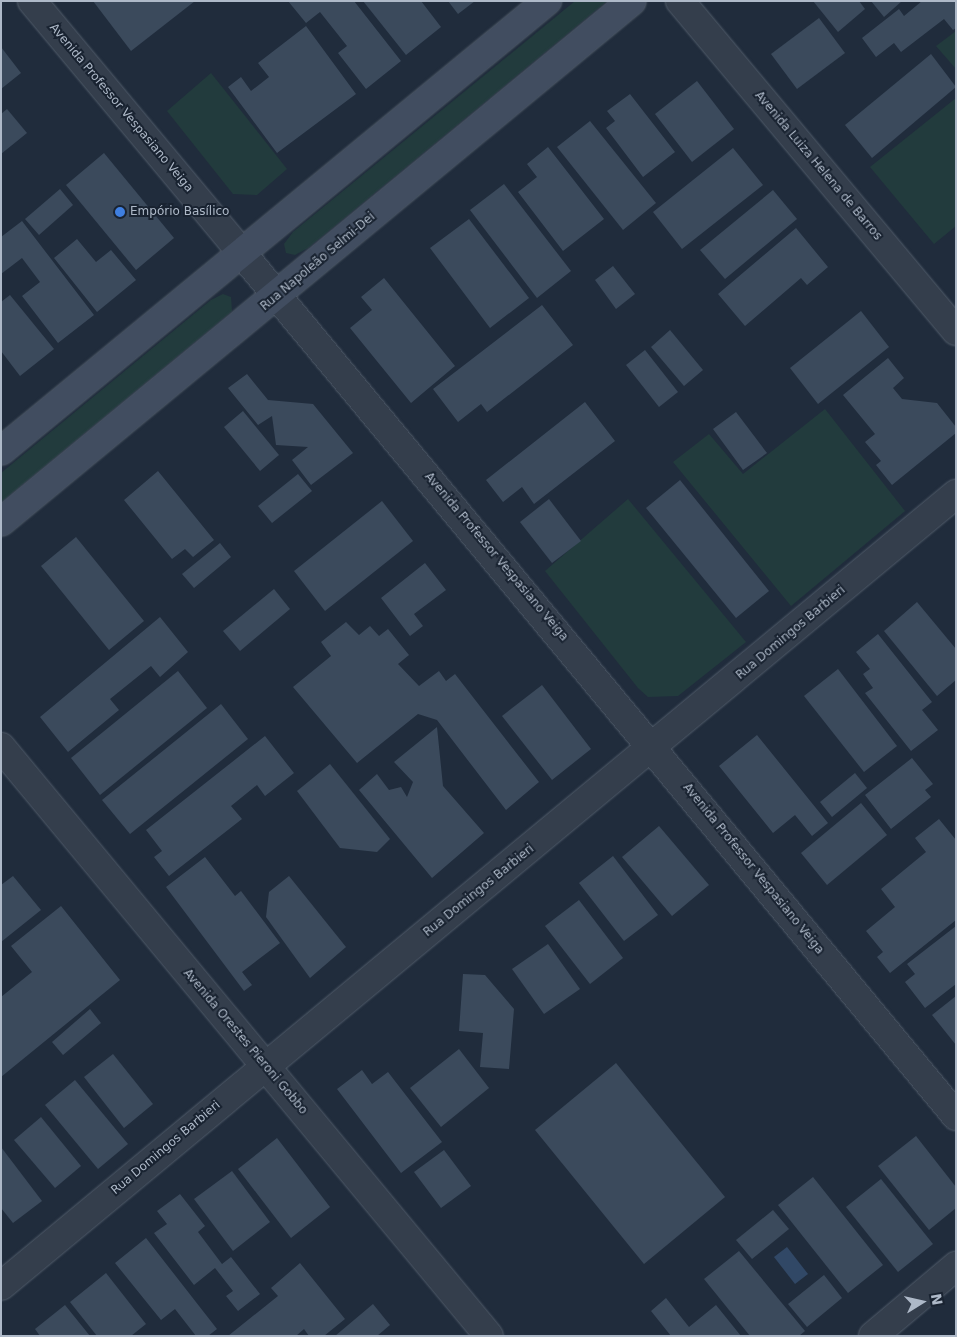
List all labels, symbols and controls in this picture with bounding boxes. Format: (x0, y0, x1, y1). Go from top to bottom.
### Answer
street label: Avenida Professor Vespasiano Veiga (46, 21, 196, 195)
street label: Avenida Luiza Helena de Barros (751, 89, 885, 243)
place label: Empório Basílico (130, 205, 229, 219)
marker: Empório Basílico (114, 206, 126, 218)
street label: Rua Napoleão Selmi-Dei (258, 210, 378, 314)
street label: Avenida Professor Vespasiano Veiga (421, 470, 571, 644)
street label: Rua Domingos Barbieri (734, 583, 848, 683)
street label: Avenida Professor Vespasiano Veiga (680, 781, 826, 957)
street label: Rua Domingos Barbieri (421, 842, 537, 940)
street label: Avenida Orestes Pieroni Gobbo (180, 966, 310, 1118)
street label: Rua Domingos Barbieri (109, 1098, 223, 1198)
north arrow (897, 1277, 947, 1327)
text: N (928, 1292, 946, 1307)

